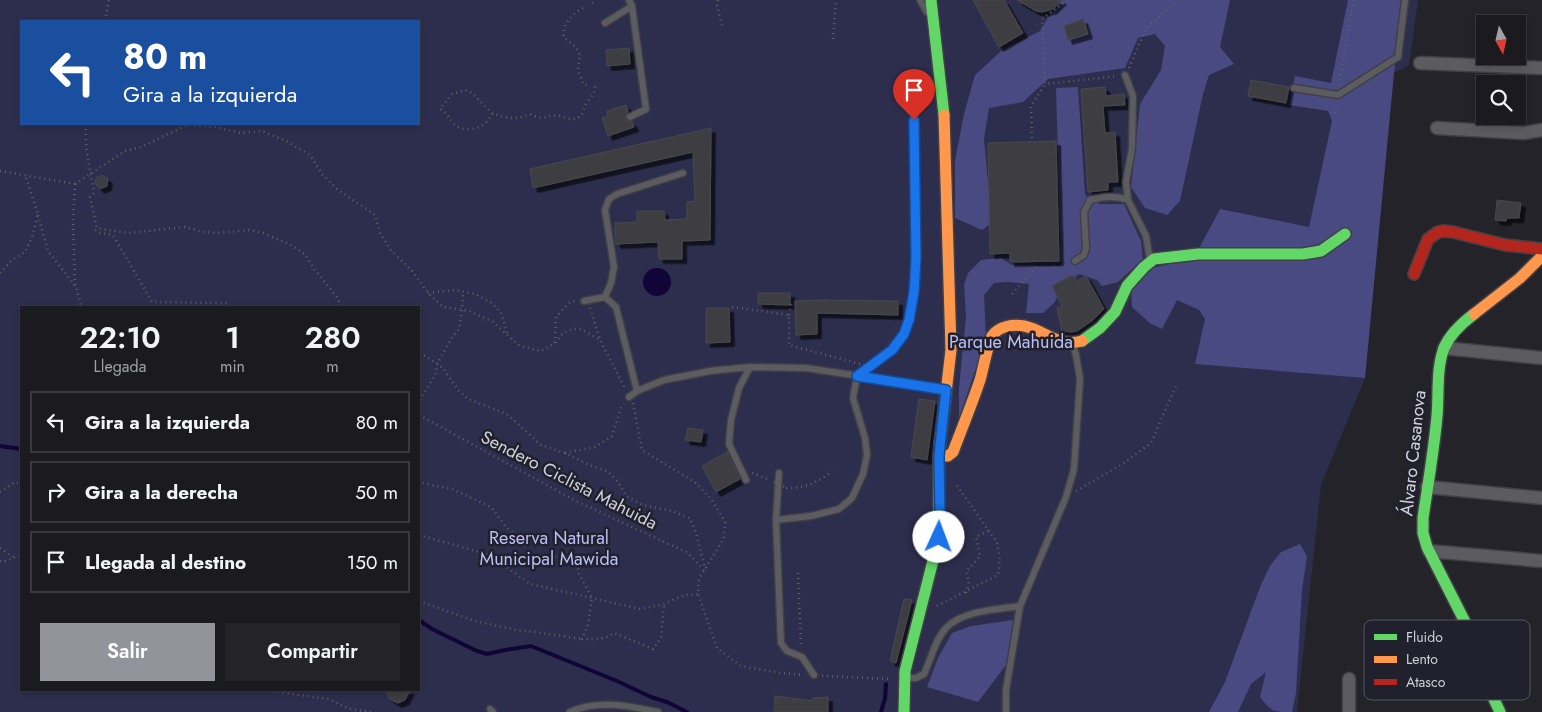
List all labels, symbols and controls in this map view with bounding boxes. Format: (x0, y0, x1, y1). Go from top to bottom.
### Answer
north arrow (1476, 15, 1526, 65)
map controls (1476, 15, 1526, 125)
text: 80 m (123, 32, 207, 82)
icon: left (40, 40, 105, 105)
pin (893, 69, 935, 120)
button: search (1476, 75, 1526, 125)
icon: arrive (900, 76, 928, 104)
text: Gira a la izquierda (123, 78, 297, 110)
text: 22:10 (79, 316, 161, 359)
text: 1 (225, 316, 240, 359)
text: 280 (304, 316, 361, 359)
park label: Parque Mahuida (949, 329, 1073, 355)
text: Llegada (94, 355, 146, 378)
text: min (220, 355, 245, 378)
text: m (326, 355, 339, 378)
street label: Álvaro Casanova (1393, 389, 1433, 517)
icon: left (42, 408, 70, 436)
text: Gira a la izquierda (85, 409, 250, 436)
text: 80 m (356, 409, 398, 436)
street label: Sendero Ciclista Mahuida (476, 424, 662, 536)
icon: right (42, 478, 70, 506)
text: Gira a la derecha (85, 479, 238, 506)
text: 50 m (355, 479, 398, 506)
position arrow (912, 510, 964, 562)
park label: Reserva Natural Municipal Mawida (480, 525, 618, 572)
icon: arrive (42, 548, 70, 576)
text: Llegada al destino (85, 549, 246, 576)
text: 150 m (347, 549, 398, 576)
legend (1364, 620, 1530, 700)
button: Salir (40, 623, 215, 681)
button: Compartir (225, 623, 400, 681)
text: Fluido (1406, 627, 1443, 647)
text: Lento (1406, 649, 1438, 669)
text: Atasco (1406, 672, 1446, 692)

